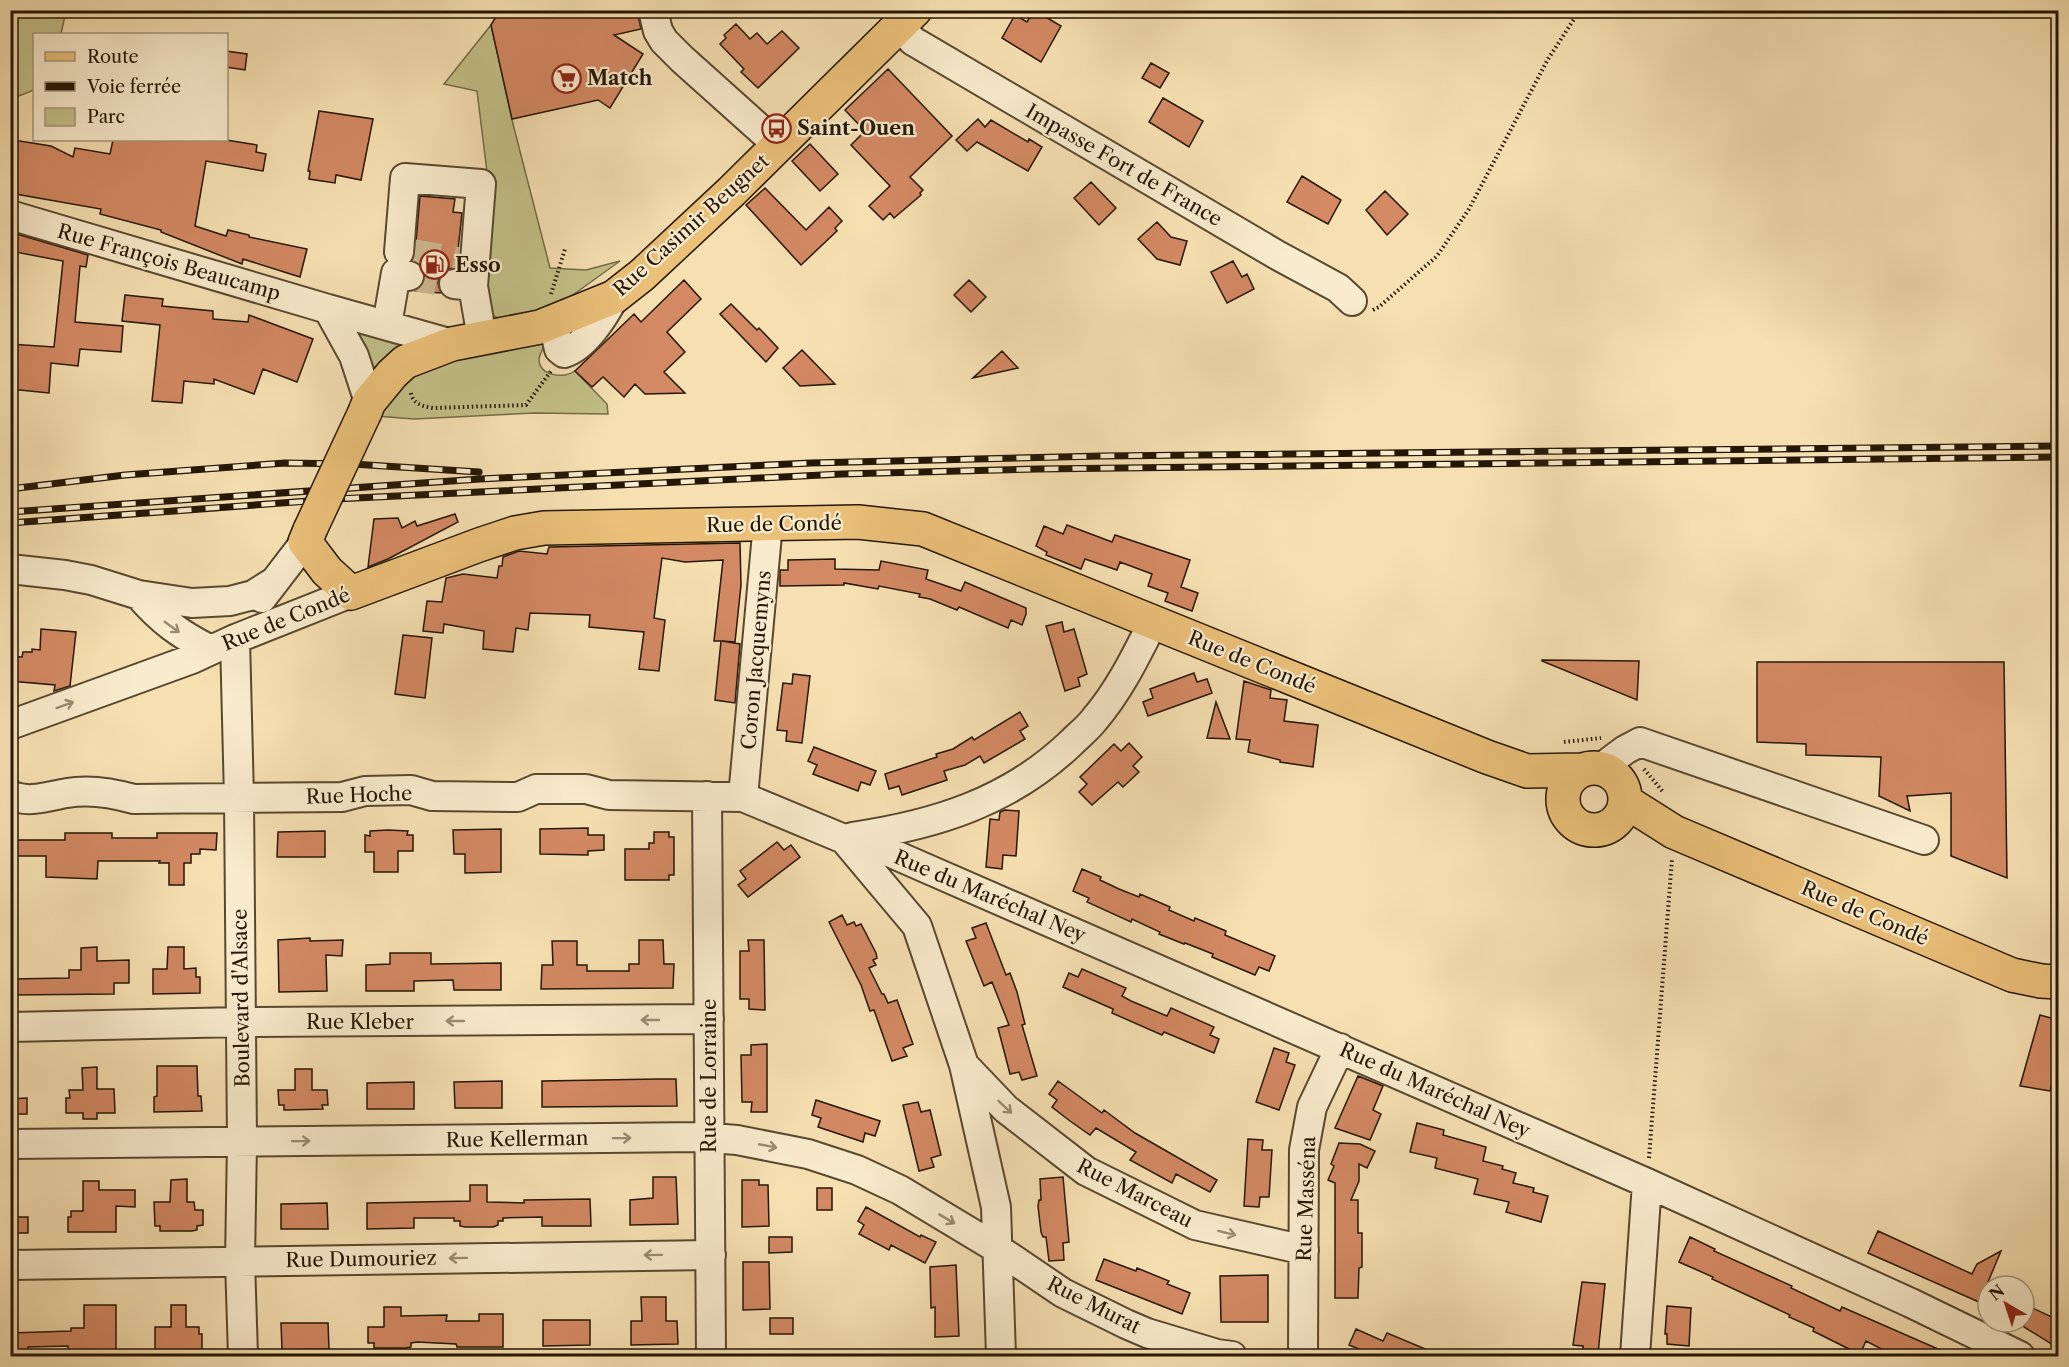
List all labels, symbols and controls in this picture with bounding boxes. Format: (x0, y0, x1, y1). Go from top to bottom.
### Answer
legend (33, 33, 228, 141)
text: Route (87, 46, 139, 68)
supermarket icon: Match (550, 62, 582, 94)
place label: Match (587, 66, 653, 90)
text: Voie ferrée (86, 76, 181, 98)
street label: Impasse Fort de France (1021, 99, 1227, 231)
text: Parc (87, 106, 125, 128)
bus stop icon: Saint-Ouen (760, 112, 792, 144)
place label: Saint-Ouen (797, 116, 915, 140)
street label: Rue Casimir Beugnet (608, 149, 774, 301)
street label: Rue François Beaucamp (55, 219, 283, 305)
fuel station icon: Esso (418, 249, 450, 281)
place label: Esso (455, 253, 501, 277)
street label: Rue de Condé (706, 511, 842, 537)
street label: Coron Jacquemyns (736, 569, 776, 751)
street label: Rue de Condé (219, 582, 353, 656)
one-way arrow (163, 621, 179, 633)
street label: Rue de Condé (1185, 625, 1319, 699)
one-way arrow (56, 699, 74, 710)
street label: Rue Hoche (305, 781, 413, 809)
street label: Rue du Maréchal Ney (890, 845, 1090, 948)
street label: Rue de Condé (1798, 875, 1932, 951)
street label: Boulevard d'Alsace (227, 908, 255, 1088)
street label: Rue de Lorraine (697, 999, 721, 1153)
street label: Rue Kleber (306, 1010, 415, 1034)
one-way arrow (641, 1014, 661, 1026)
one-way arrow (446, 1015, 466, 1027)
street label: Rue du Maréchal Ney (1336, 1037, 1535, 1143)
one-way arrow (997, 1100, 1012, 1114)
street label: Rue Kellerman (445, 1126, 589, 1152)
one-way arrow (611, 1132, 631, 1144)
one-way arrow (290, 1135, 310, 1147)
street label: Rue Masséna (1292, 1135, 1320, 1262)
one-way arrow (757, 1141, 777, 1152)
street label: Rue Marceau (1073, 1154, 1197, 1232)
one-way arrow (938, 1213, 955, 1225)
one-way arrow (1217, 1228, 1236, 1239)
street label: Rue Dumouriez (285, 1246, 437, 1272)
one-way arrow (643, 1250, 663, 1261)
one-way arrow (448, 1252, 468, 1264)
street label: Rue Murat (1043, 1271, 1145, 1339)
north arrow (1976, 1274, 2036, 1334)
text: N (1985, 1280, 2008, 1304)

